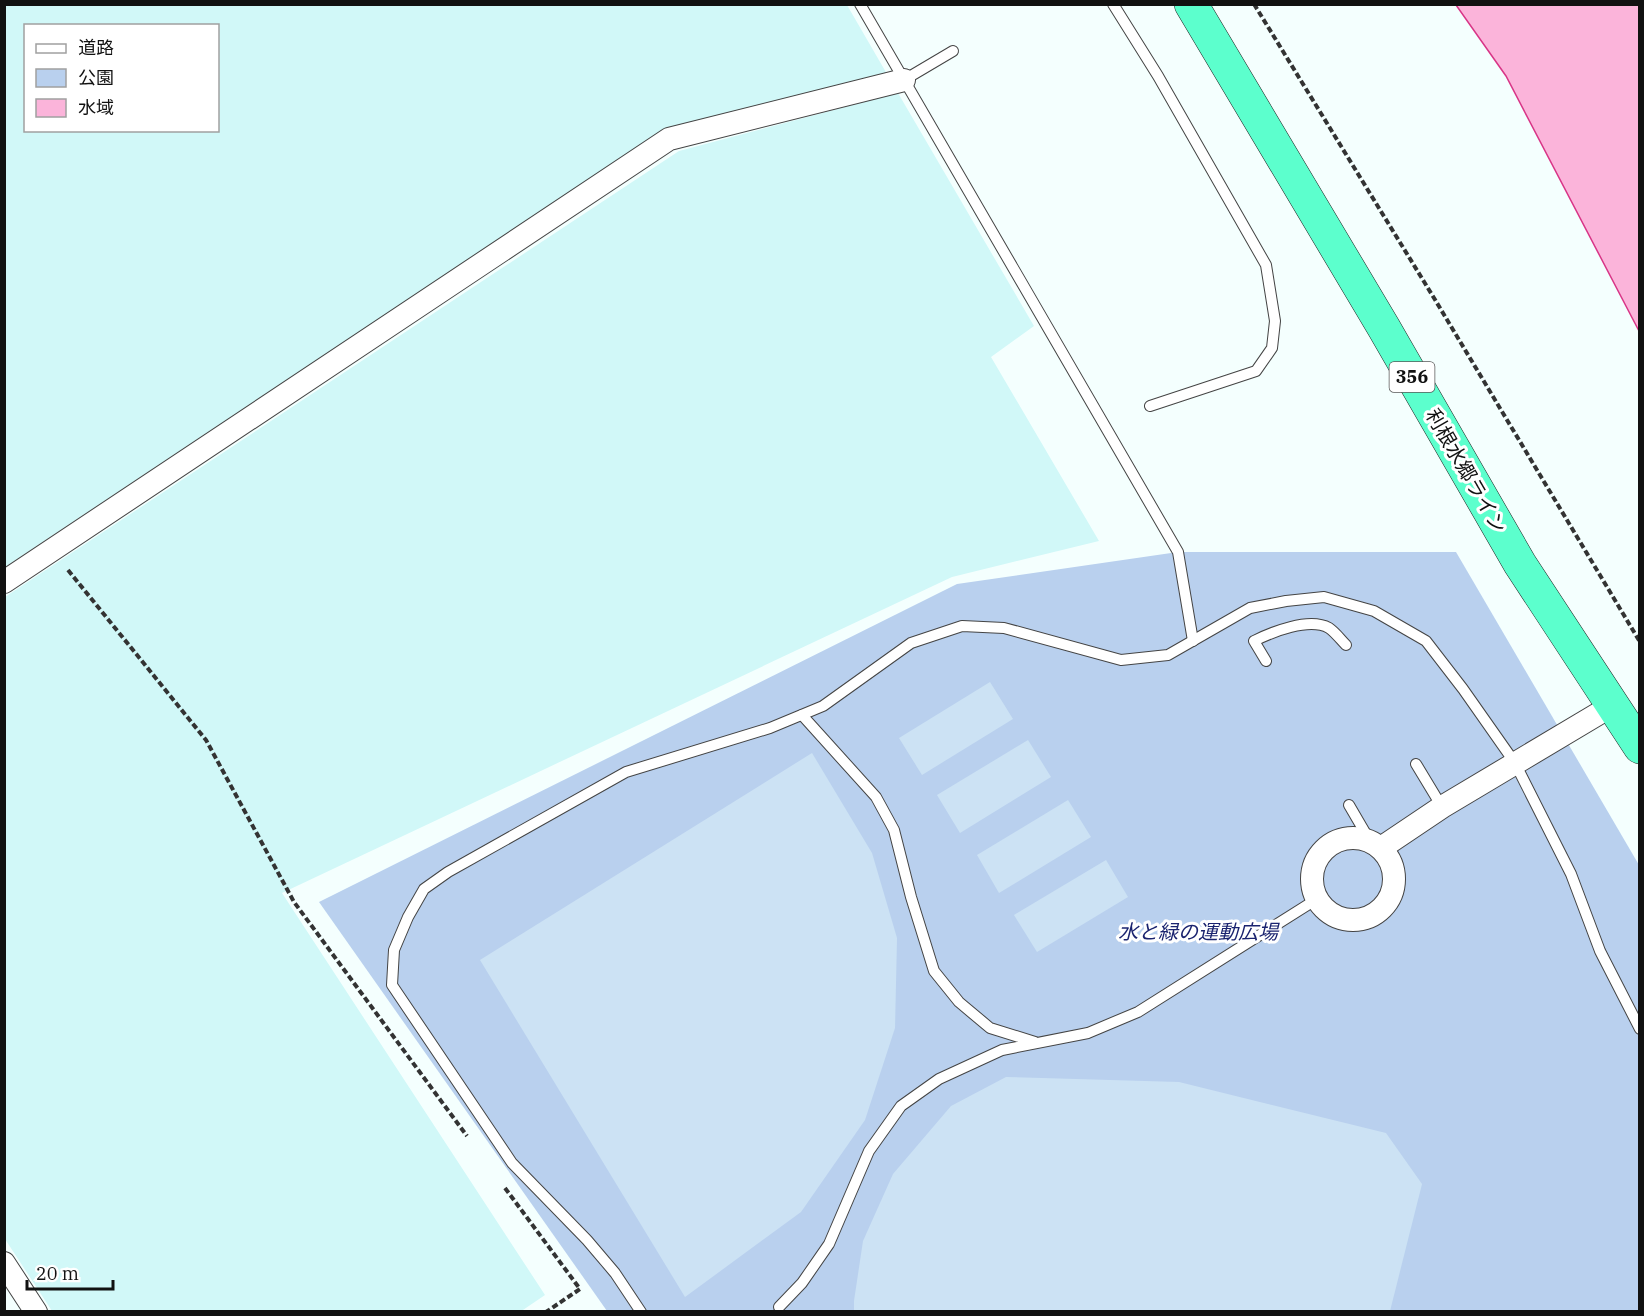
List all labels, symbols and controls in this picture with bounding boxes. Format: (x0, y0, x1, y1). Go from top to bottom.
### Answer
legend (24, 24, 219, 132)
text: 道路 (78, 36, 114, 59)
text: 公園 (78, 66, 114, 89)
text: 水域 (78, 96, 114, 119)
road number: 356 (1390, 362, 1434, 392)
street label: 利根水郷ライン (1420, 403, 1513, 538)
park label: 水と緑の運動広場 (1118, 918, 1280, 945)
scale bar (27, 1253, 112, 1291)
text: 20 m (36, 1262, 79, 1285)

